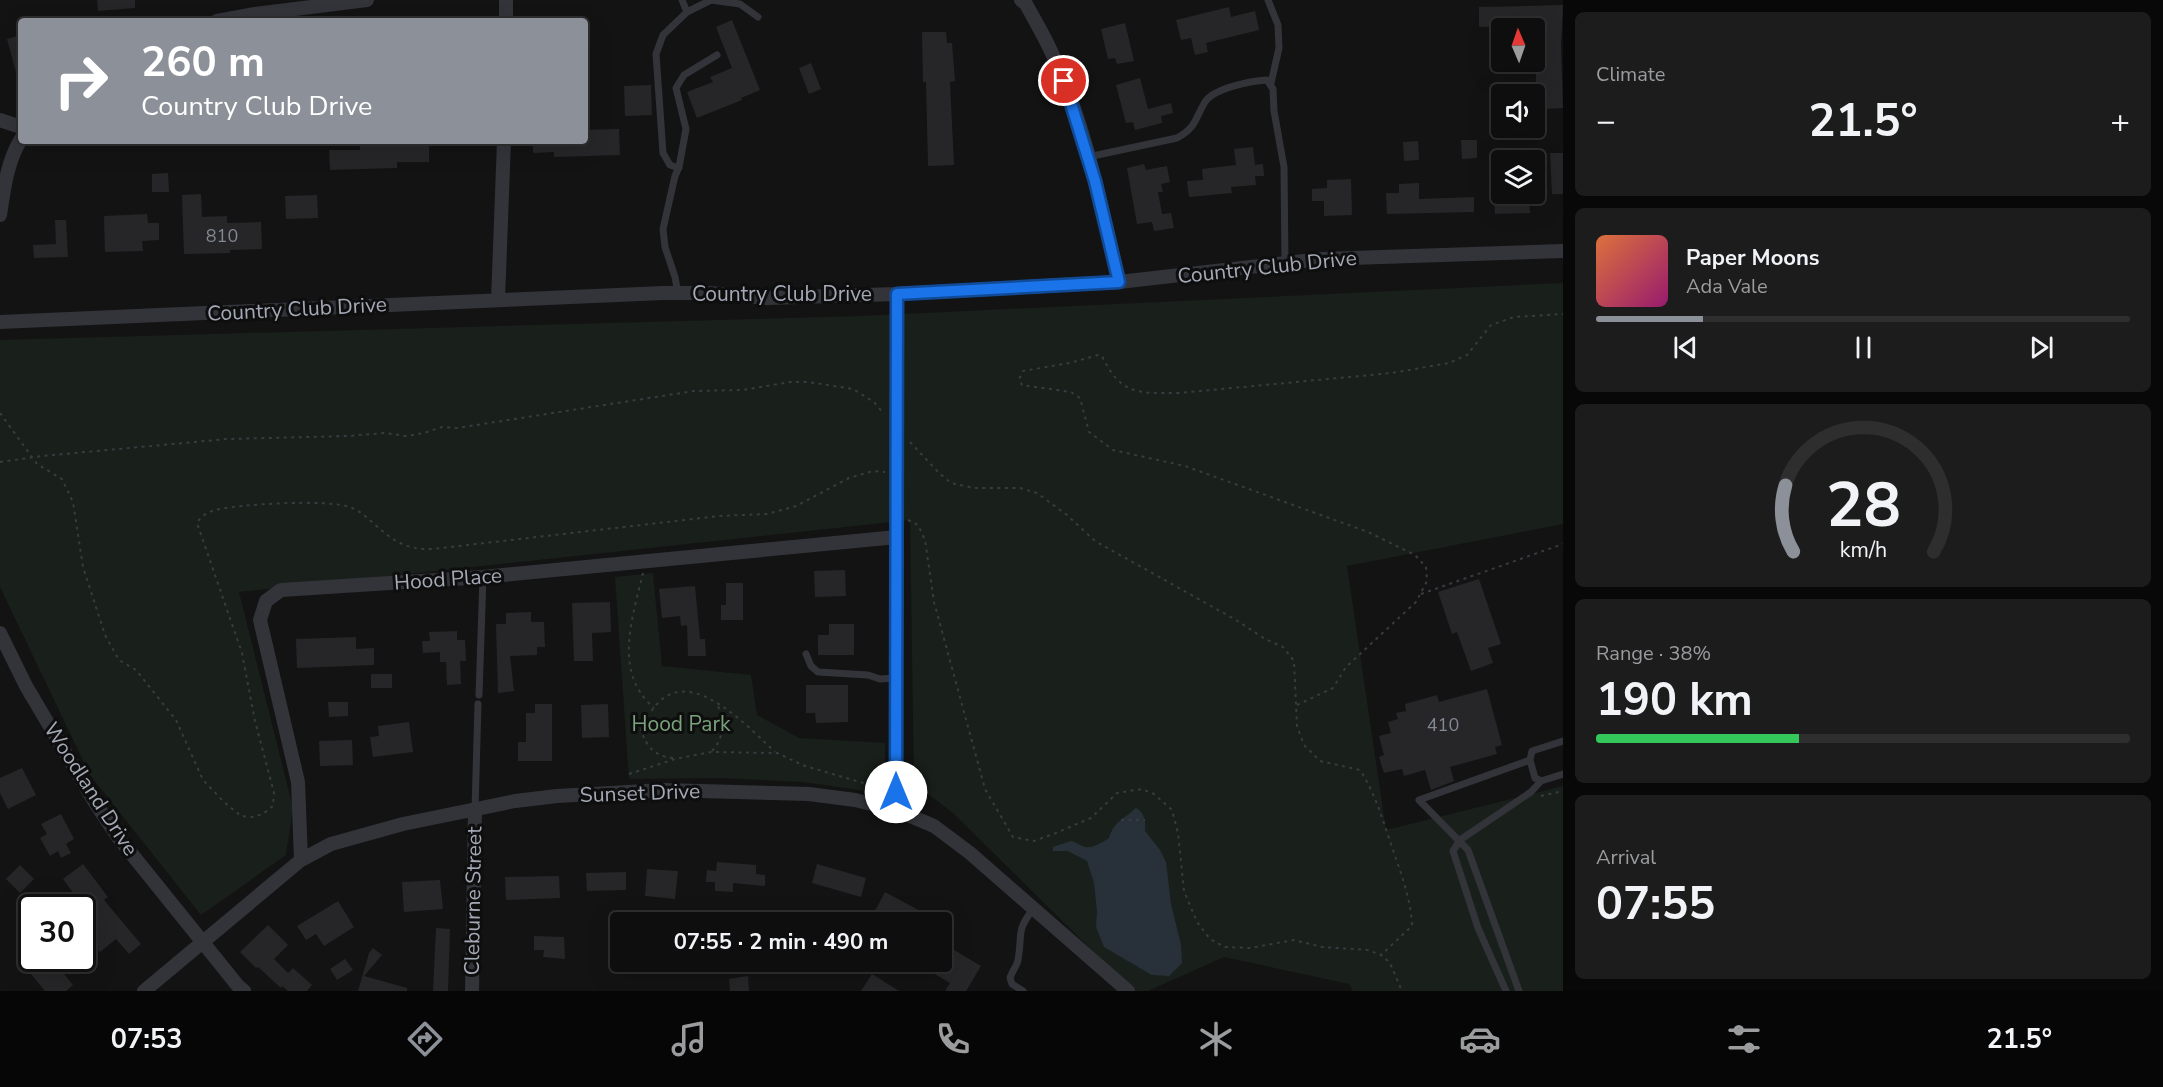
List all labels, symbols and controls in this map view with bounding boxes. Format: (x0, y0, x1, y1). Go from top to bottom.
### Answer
north arrow (1491, 18, 1545, 72)
map controls (1491, 18, 1545, 204)
text: 260 m (141, 34, 265, 91)
icon: right (42, 42, 120, 120)
pin (1038, 55, 1089, 106)
text: Climate (1596, 61, 1665, 88)
icon: arrive (1047, 64, 1080, 97)
button: sound (1491, 84, 1545, 138)
text: Country Club Drive (141, 88, 373, 125)
text: 21.5° (1808, 91, 1918, 152)
text: − (1596, 99, 1616, 144)
text: + (2110, 99, 2130, 144)
button: layers (1491, 150, 1545, 204)
house number: 810 (206, 224, 238, 248)
text: Paper Moons (1686, 243, 1820, 273)
street label: Country Club Drive (1176, 244, 1358, 290)
text: Ada Vale (1686, 273, 1768, 300)
street label: Country Club Drive (692, 280, 872, 308)
street label: Country Club Drive (206, 290, 388, 328)
icon: previous (1669, 331, 1702, 364)
icon: pause (1847, 331, 1880, 364)
icon: next (2025, 331, 2058, 364)
text: 28 (1826, 464, 1900, 549)
text: km/h (1839, 536, 1887, 566)
street label: Hood Place (393, 561, 503, 597)
text: Range · 38% (1596, 640, 1711, 667)
text: 190 km (1596, 670, 1753, 731)
park label: Hood Park (632, 710, 731, 738)
house number: 410 (1427, 713, 1459, 737)
street label: Woodland Drive (37, 717, 145, 861)
position arrow (864, 760, 928, 824)
street label: Sunset Drive (579, 777, 701, 809)
street label: Cleburne Street (458, 826, 488, 976)
text: Arrival (1596, 844, 1656, 871)
text: 07:55 (1596, 874, 1715, 935)
speed limit sign: 30 (18, 894, 96, 972)
text: 07:55 · 2 min · 490 m (674, 927, 888, 957)
icon: directions (404, 1018, 446, 1060)
icon: music (668, 1018, 710, 1060)
icon: phone (932, 1018, 974, 1060)
icon: climate (1195, 1018, 1237, 1060)
icon: car (1459, 1018, 1501, 1060)
icon: filters (1723, 1018, 1765, 1060)
text: 07:53 (111, 1021, 182, 1058)
text: 21.5° (1987, 1021, 2052, 1058)

